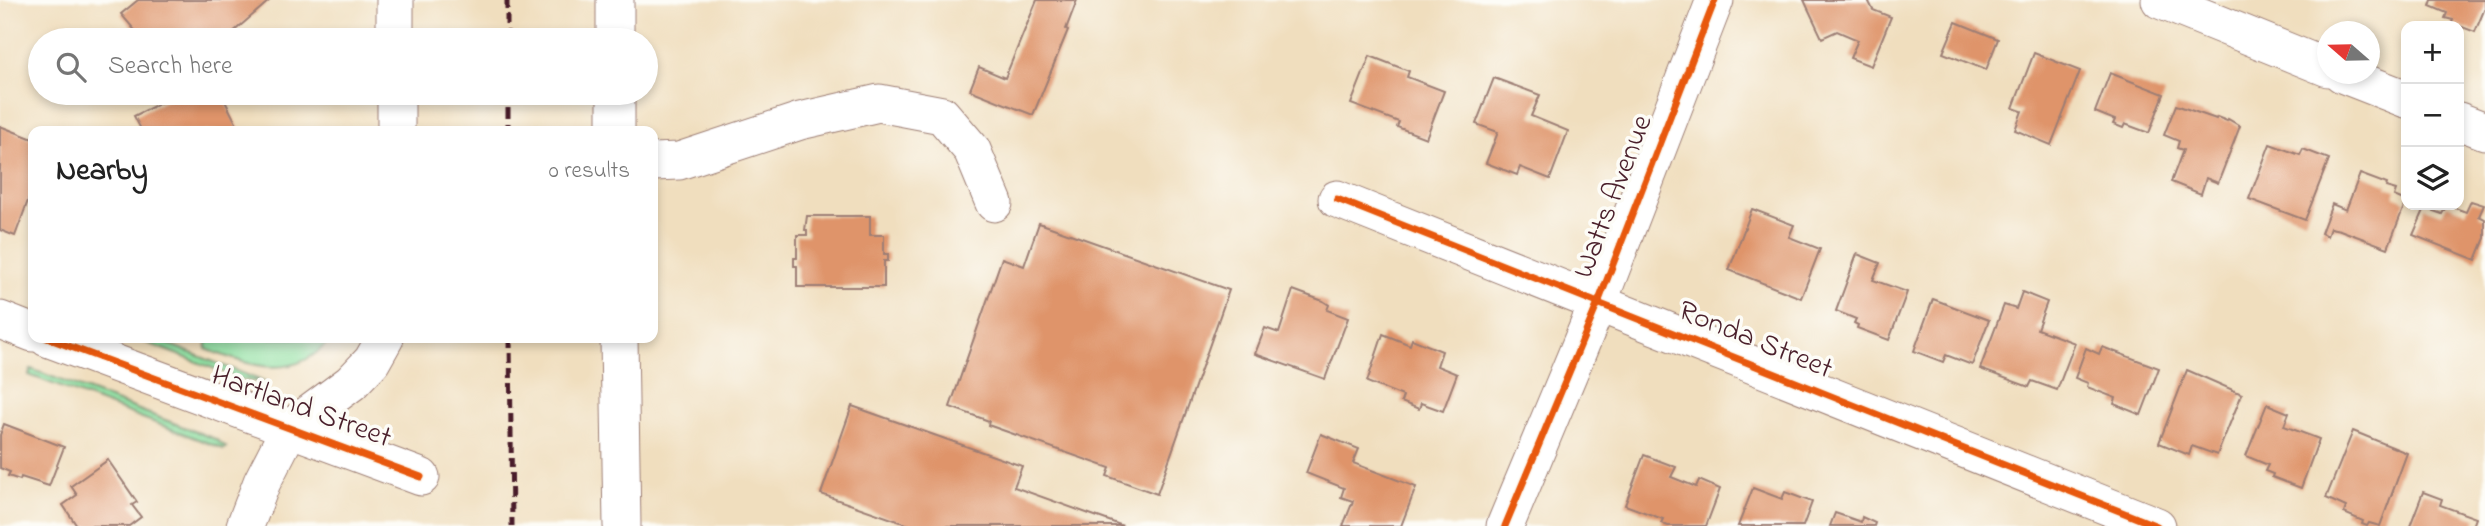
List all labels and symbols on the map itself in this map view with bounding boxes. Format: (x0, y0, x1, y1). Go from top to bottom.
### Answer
north arrow (2317, 21, 2380, 84)
street label: Watts Avenue (1563, 108, 1666, 285)
street label: Ronda Street (1671, 290, 1839, 392)
street label: Hartland Street (205, 355, 397, 461)

